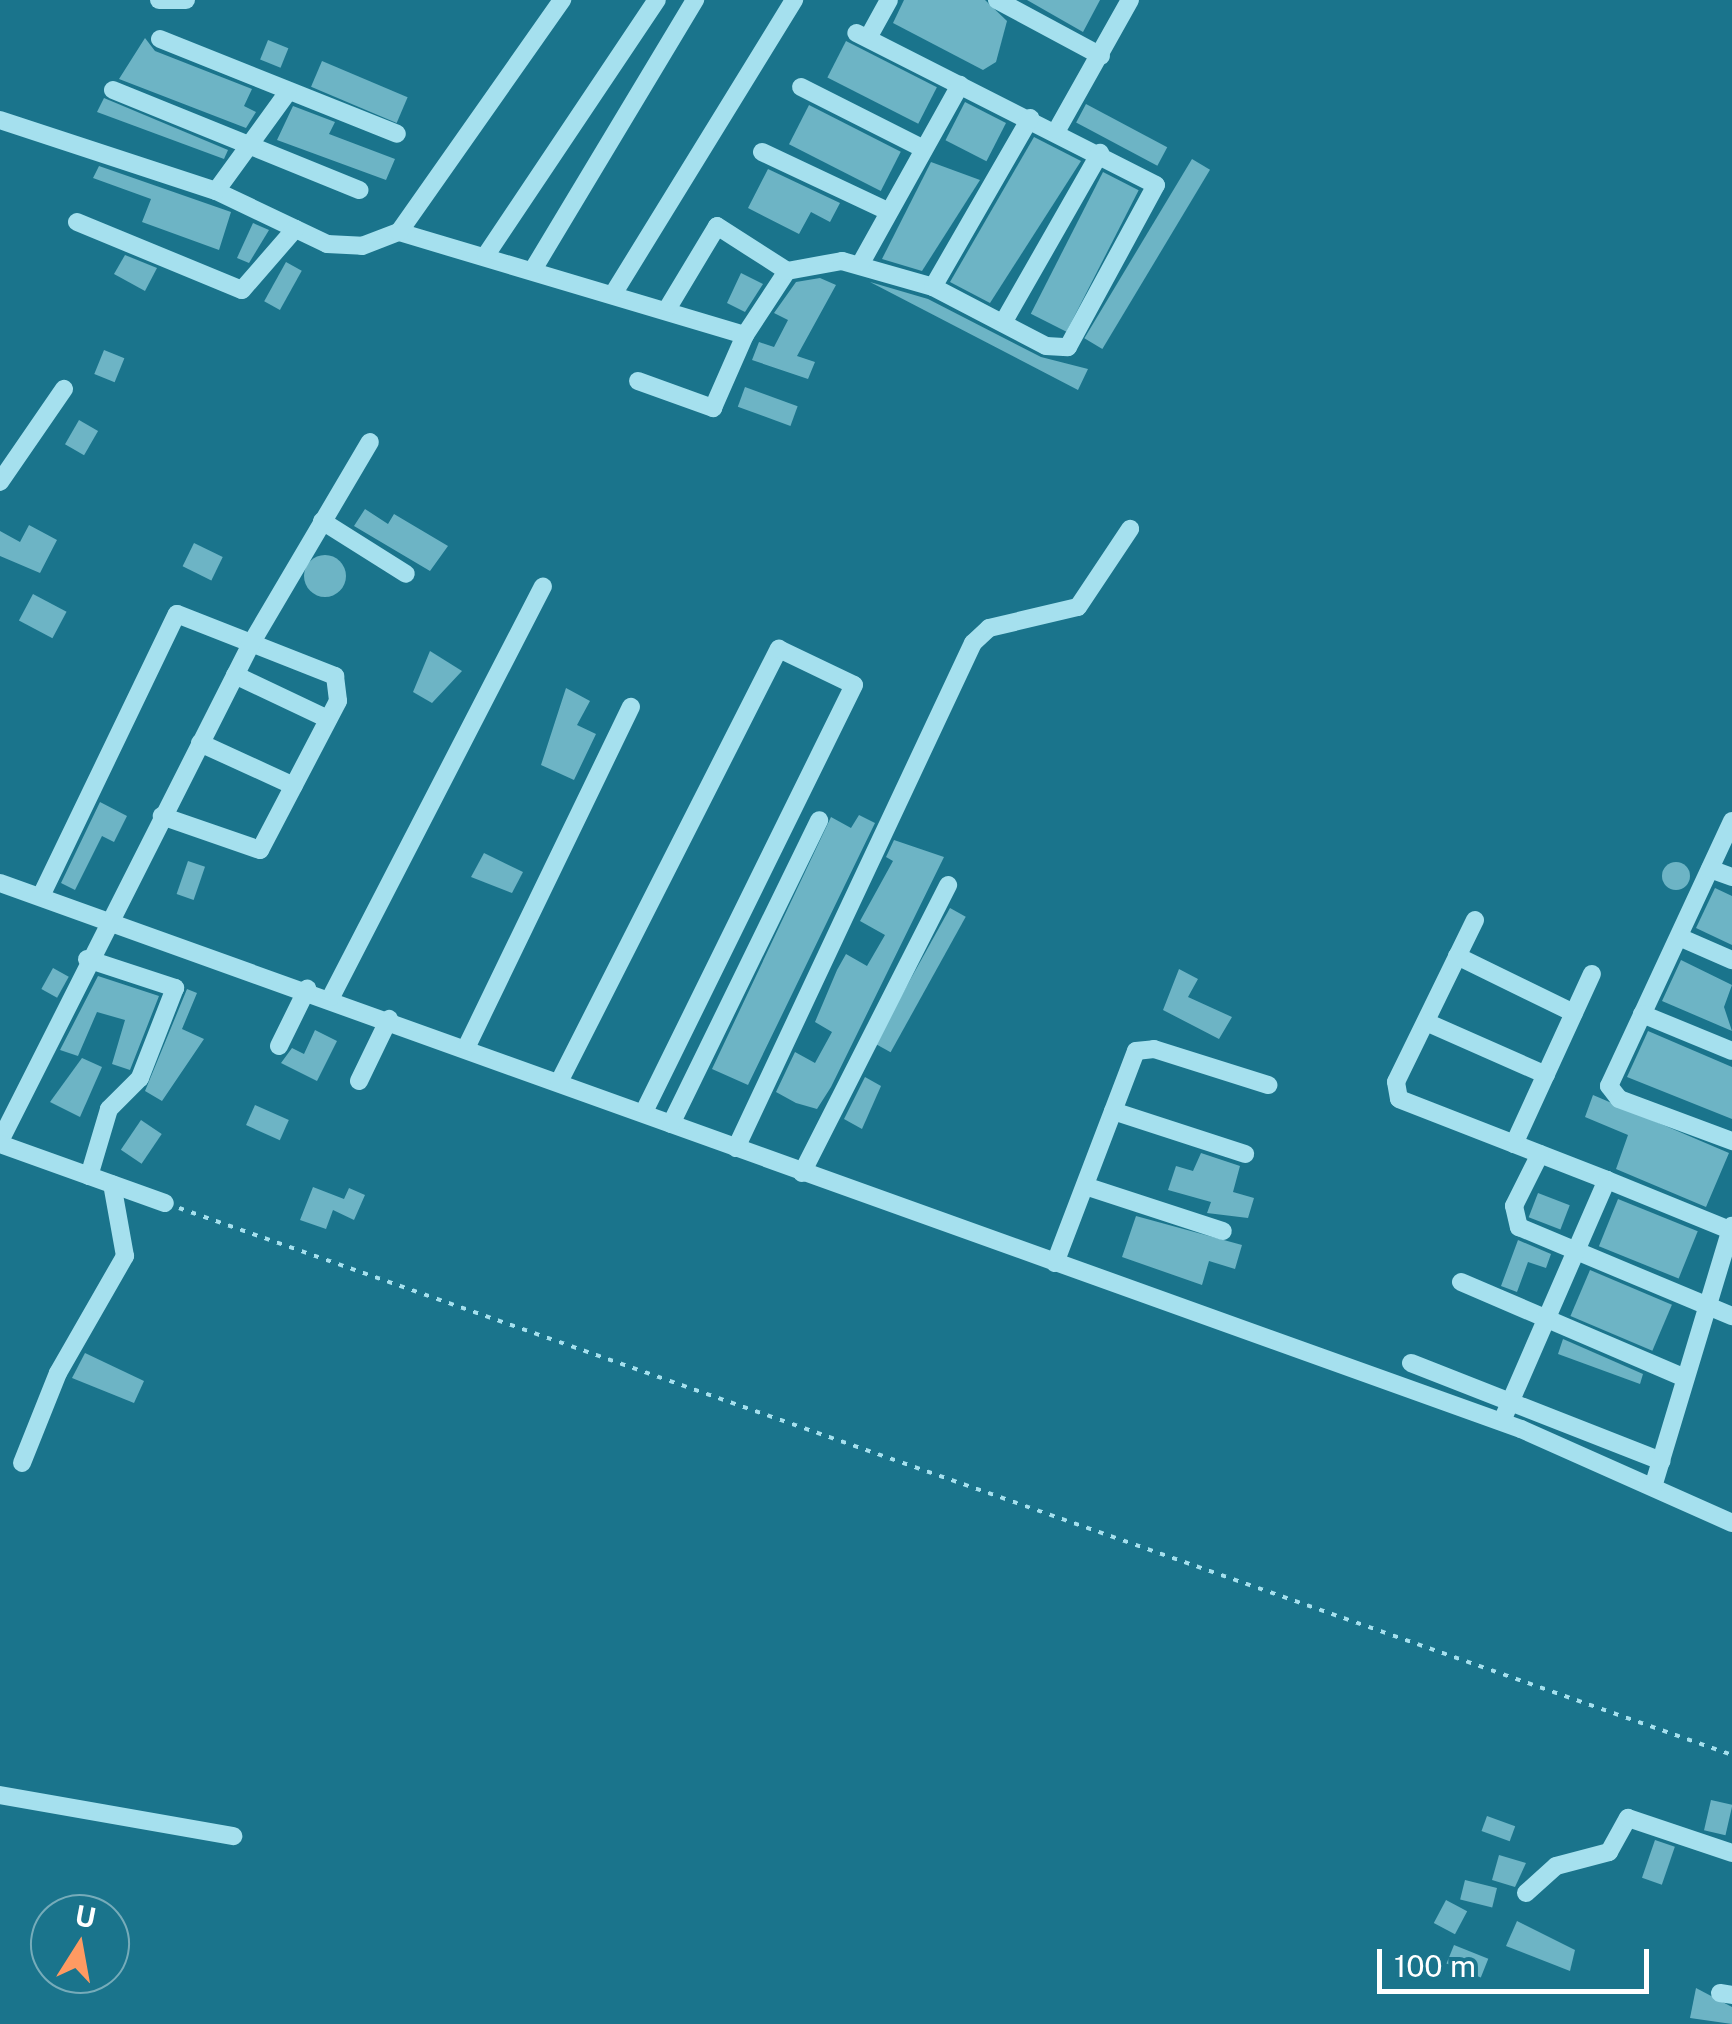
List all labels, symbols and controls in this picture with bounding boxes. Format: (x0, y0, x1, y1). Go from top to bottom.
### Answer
north arrow (30, 1894, 130, 1994)
text: U (72, 1898, 99, 1934)
scale bar (1382, 1929, 1654, 1991)
text: 100 m (1394, 1948, 1476, 1984)

